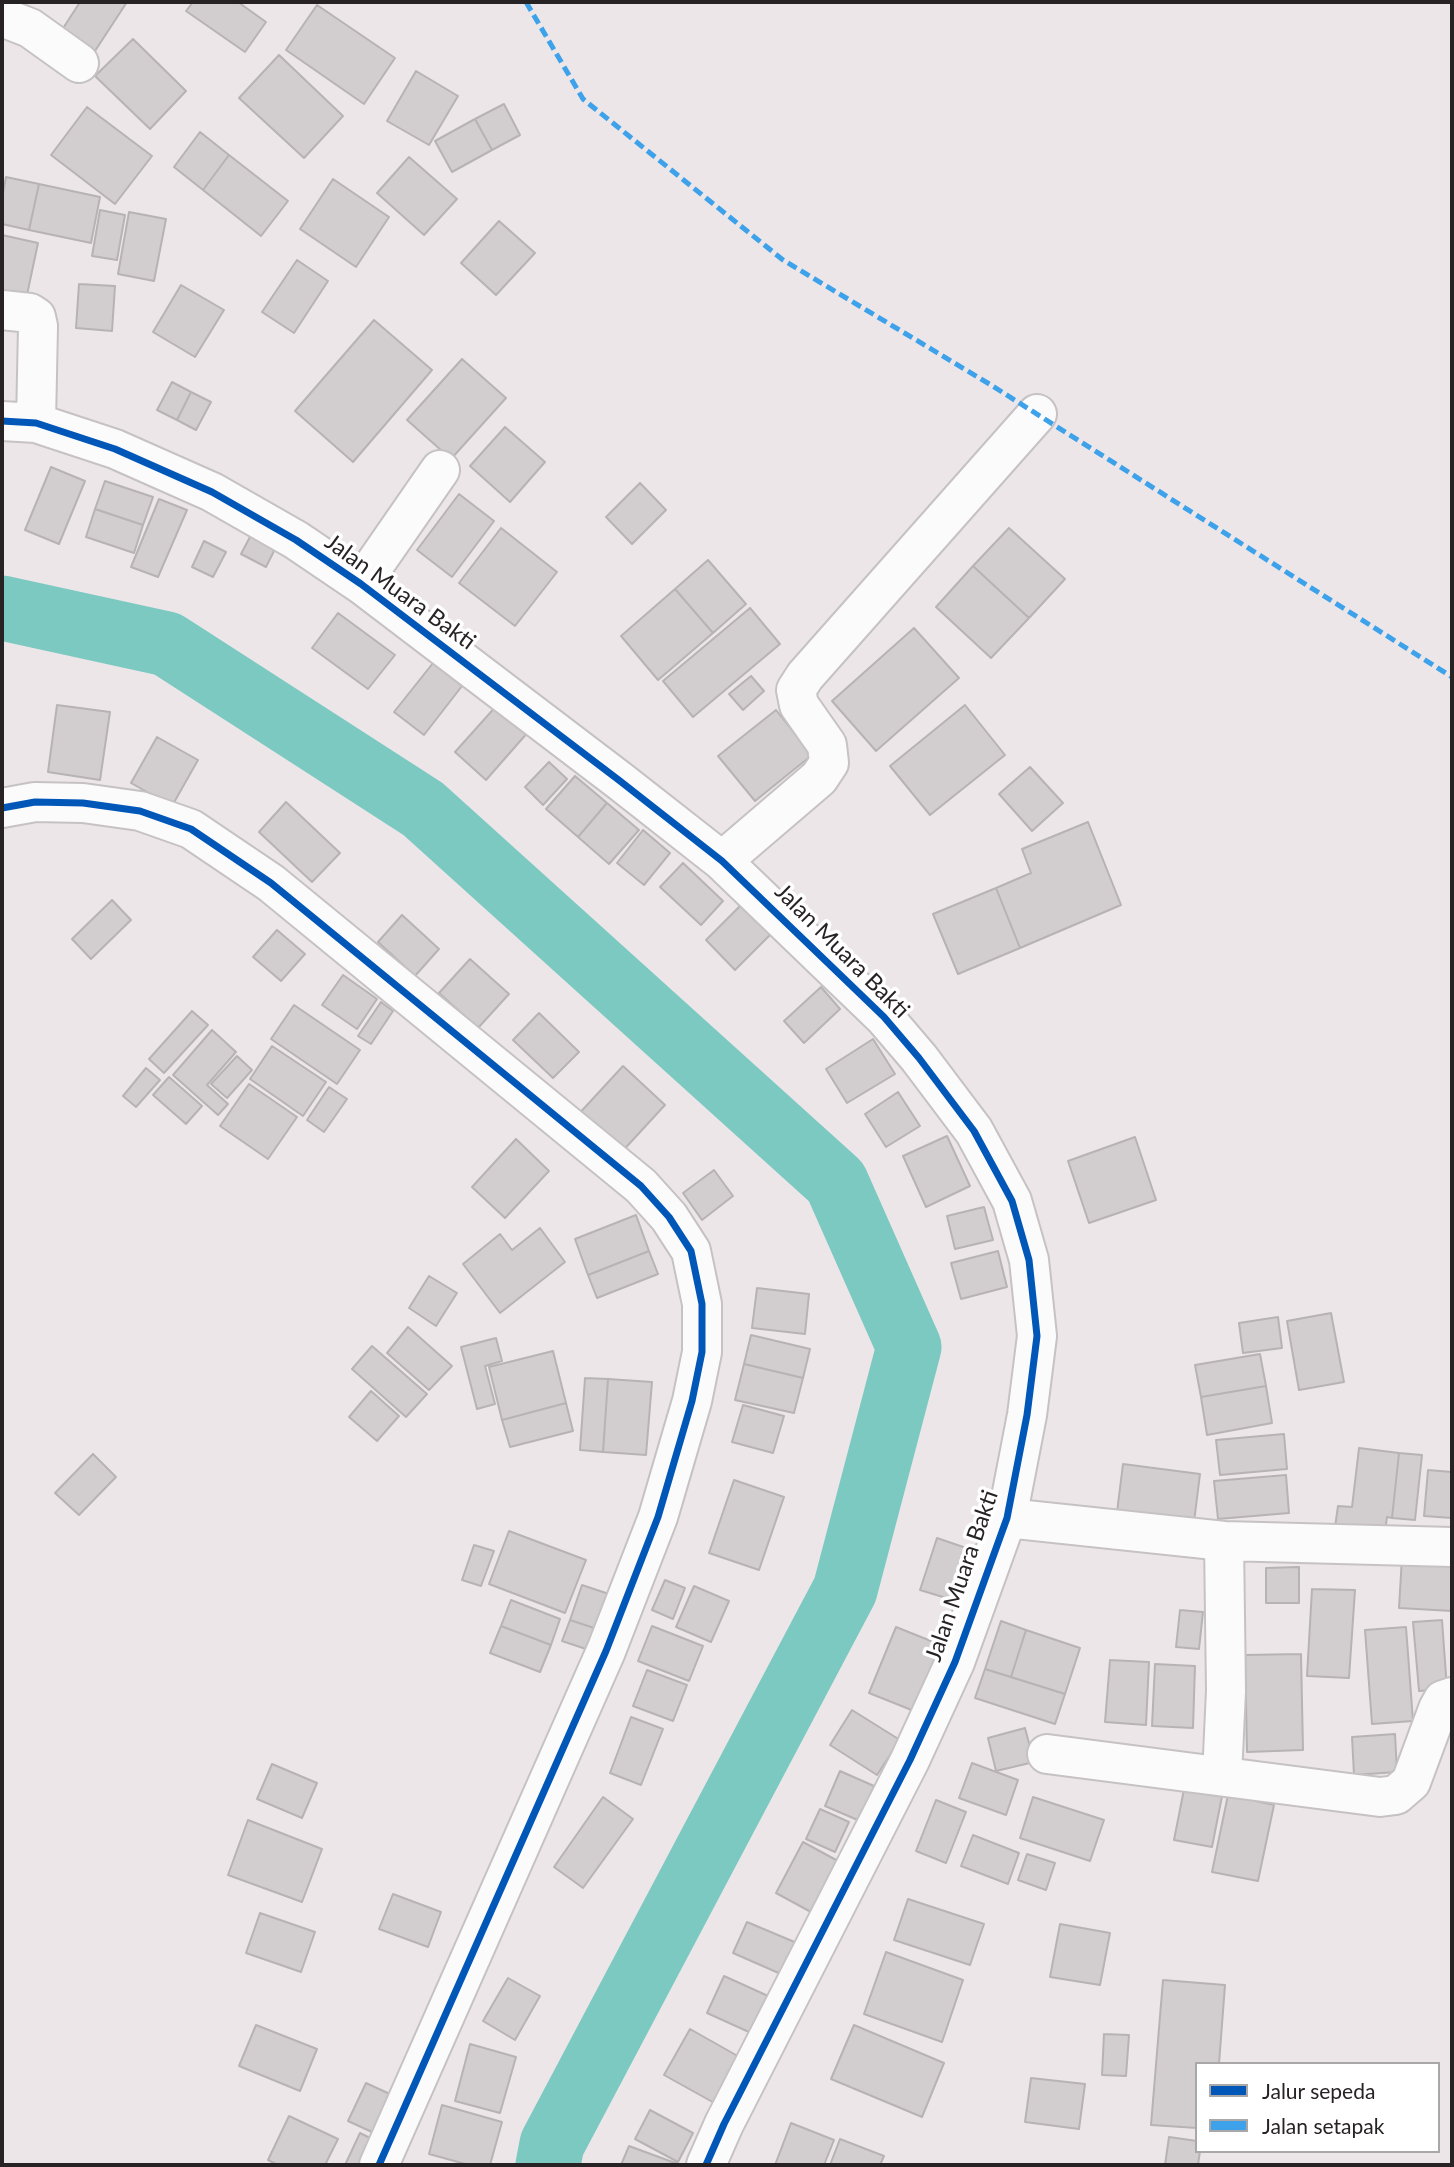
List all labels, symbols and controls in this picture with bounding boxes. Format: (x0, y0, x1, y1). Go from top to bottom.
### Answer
street label: Jalan Muara Bakti (319, 528, 481, 656)
street label: Jalan Muara Bakti (769, 878, 915, 1024)
street label: Jalan Muara Bakti (920, 1487, 1004, 1665)
legend (1195, 2062, 1440, 2153)
text: Jalur sepeda (1262, 2078, 1375, 2103)
text: Jalan setapak (1262, 2113, 1384, 2138)

